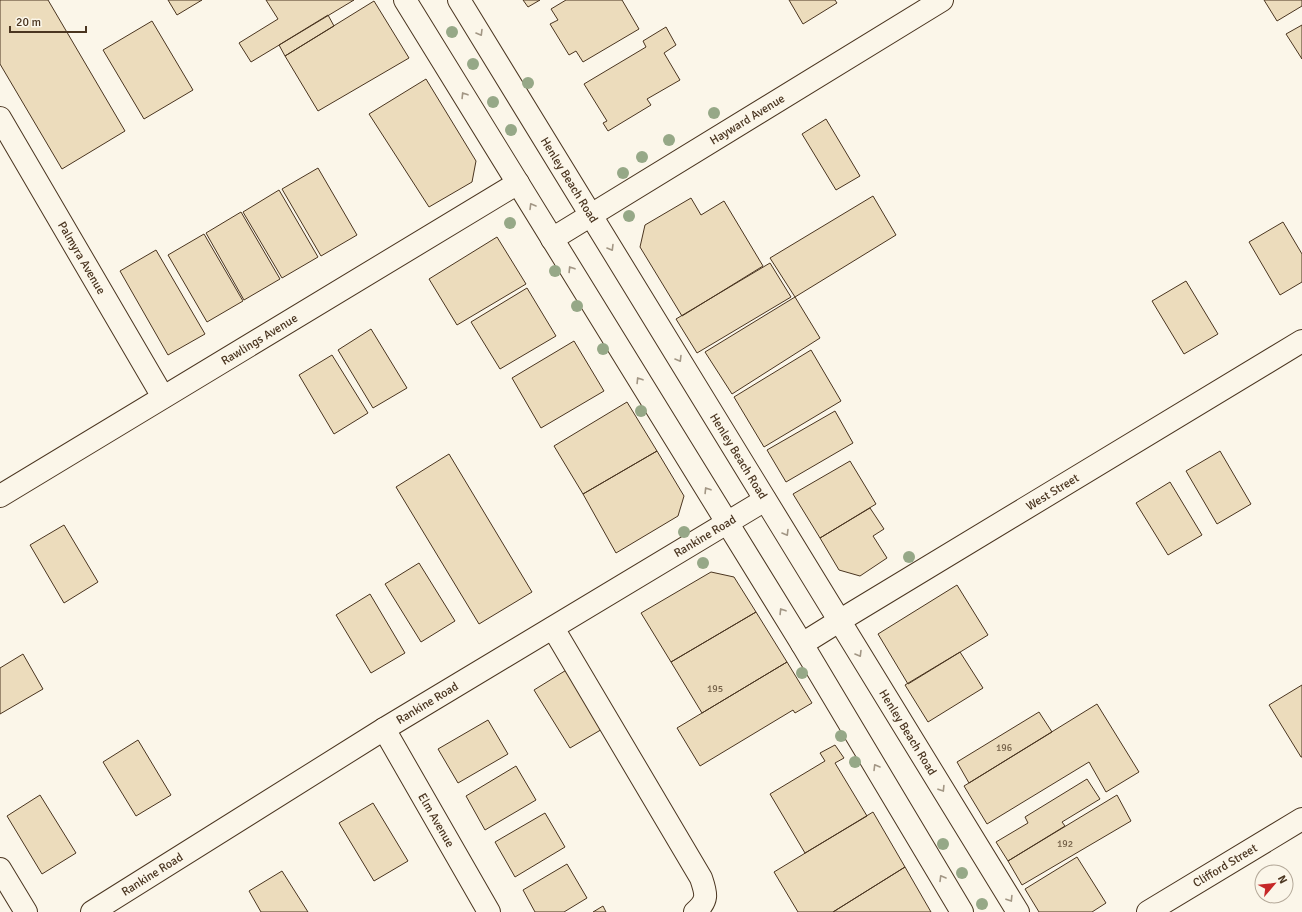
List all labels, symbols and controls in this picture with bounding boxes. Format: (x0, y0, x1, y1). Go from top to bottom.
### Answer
scale bar (10, 8, 86, 34)
text: 20 m (16, 15, 41, 30)
one-way arrow (475, 29, 482, 36)
street label: Hayward Avenue (707, 91, 788, 148)
one-way arrow (461, 92, 469, 99)
street label: Henley Beach Road (537, 134, 601, 226)
one-way arrow (529, 203, 537, 210)
street label: Palmyra Avenue (54, 219, 108, 297)
one-way arrow (607, 244, 614, 251)
one-way arrow (568, 266, 575, 273)
street label: Rawlings Avenue (219, 311, 301, 369)
one-way arrow (675, 355, 682, 362)
one-way arrow (636, 377, 643, 384)
street label: Henley Beach Road (706, 411, 770, 502)
street label: West Street (1024, 471, 1082, 514)
one-way arrow (704, 487, 712, 494)
street label: Rankine Road (671, 512, 739, 561)
one-way arrow (781, 529, 788, 536)
one-way arrow (779, 608, 787, 615)
one-way arrow (855, 650, 862, 657)
street label: Rankine Road (394, 679, 461, 728)
house number: 195 (707, 683, 723, 695)
street label: Henley Beach Road (875, 687, 940, 778)
house number: 196 (996, 742, 1012, 754)
one-way arrow (873, 764, 880, 771)
one-way arrow (937, 785, 945, 792)
street label: Elm Avenue (414, 791, 457, 850)
house number: 192 (1057, 838, 1073, 850)
street label: Clifford Street (1190, 841, 1260, 891)
street label: Rankine Road (119, 850, 186, 900)
north arrow (1254, 864, 1294, 904)
text: N (1275, 873, 1290, 886)
one-way arrow (940, 875, 947, 883)
one-way arrow (1005, 895, 1012, 902)

